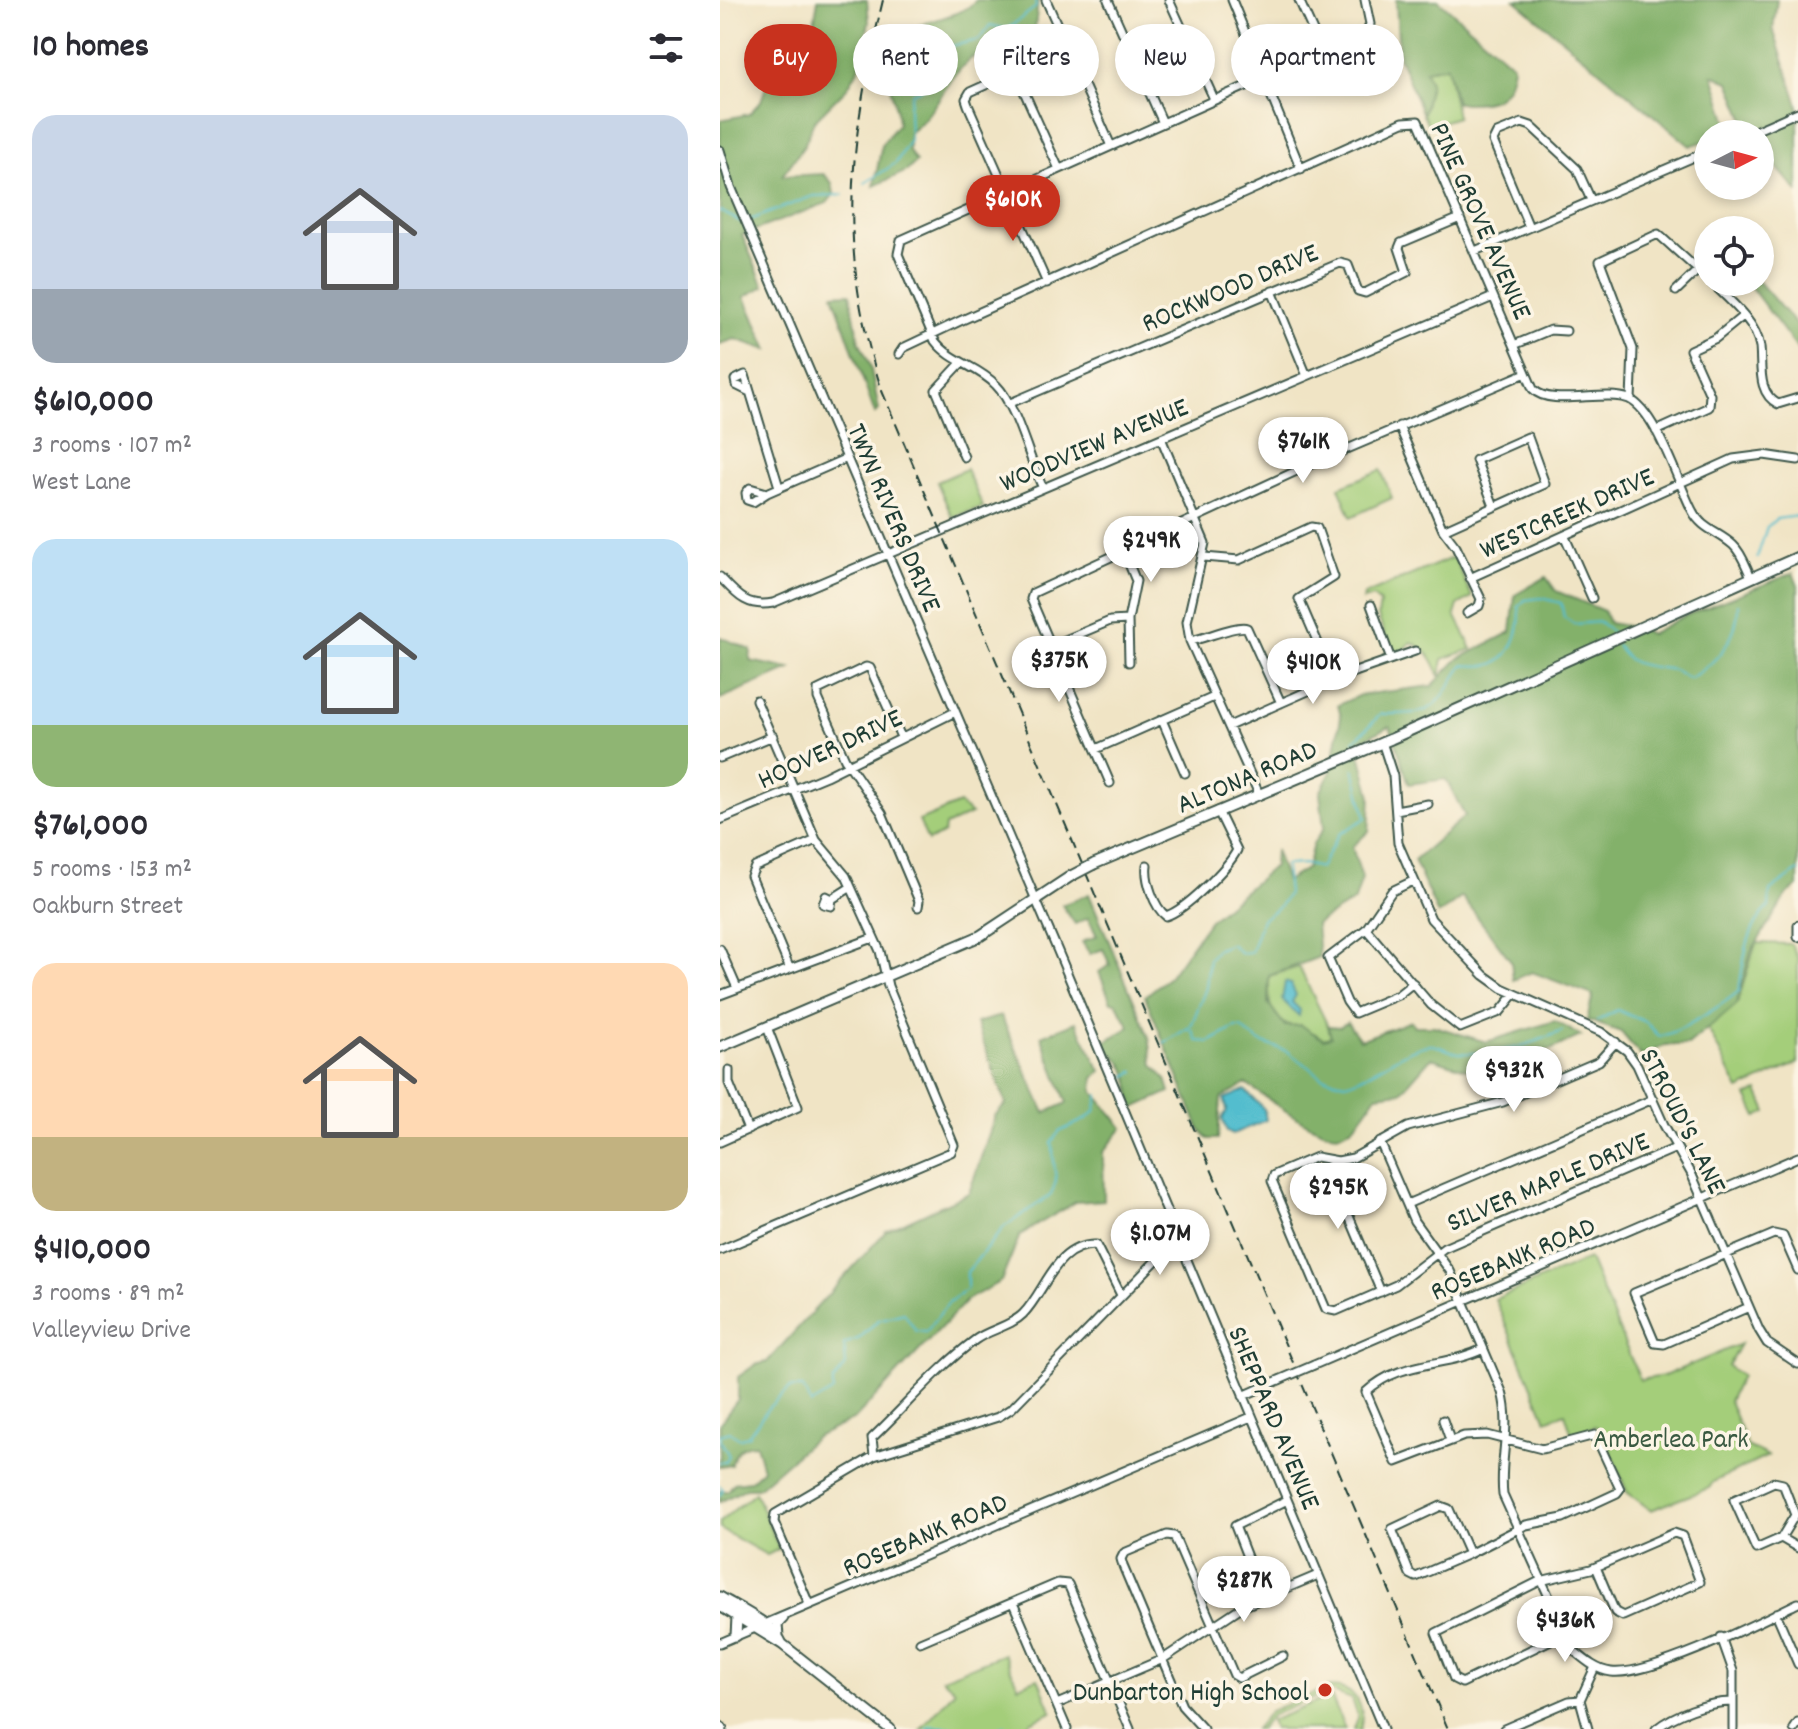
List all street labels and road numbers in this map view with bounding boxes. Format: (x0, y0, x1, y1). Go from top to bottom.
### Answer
street label: PINE GROVE AVENUE (1417, 117, 1540, 327)
street label: ROCKWOOD DRIVE (1136, 235, 1326, 346)
street label: WOODVIEW AVENUE (994, 390, 1196, 505)
street label: TWYN RIVERS DRIVE (834, 418, 949, 620)
street label: WESTCREEK DRIVE (1474, 459, 1662, 572)
street label: HOOVER DRIVE (752, 700, 910, 803)
street label: ALTONA ROAD (1172, 732, 1324, 827)
street label: STROUD'S LANE (1627, 1042, 1735, 1202)
street label: SILVER MAPLE DRIVE (1441, 1124, 1657, 1245)
street label: ROSEBANK ROAD (1425, 1209, 1603, 1314)
street label: SHEPPARD AVENUE (1215, 1321, 1328, 1517)
street label: ROSEBANK ROAD (837, 1485, 1015, 1590)

